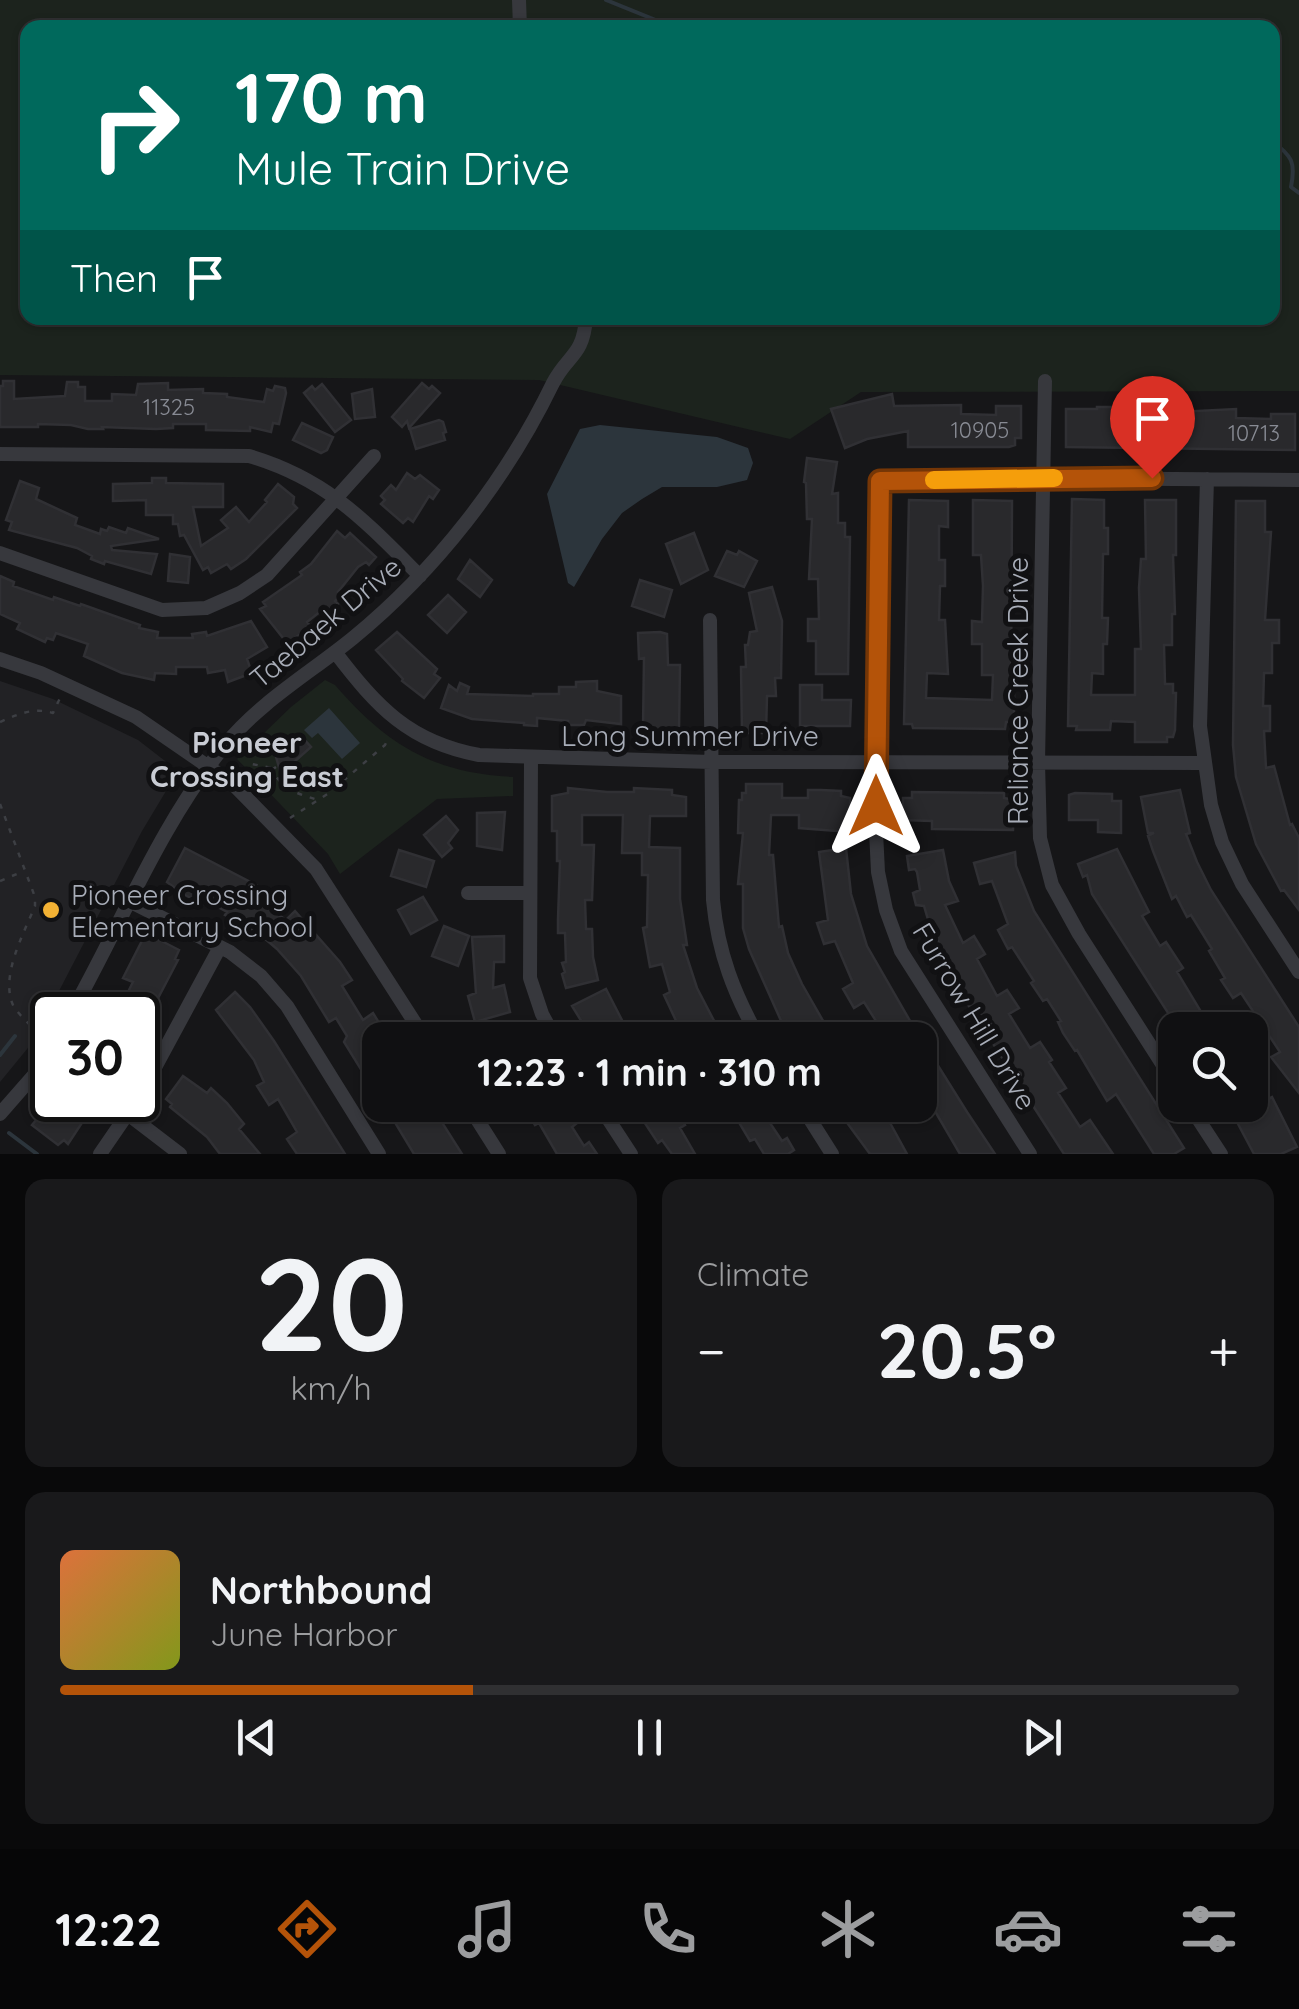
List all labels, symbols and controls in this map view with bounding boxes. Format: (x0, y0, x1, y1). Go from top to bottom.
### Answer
text: 170 m (235, 53, 428, 141)
icon: right (70, 60, 200, 190)
text: Mule Train Drive (235, 140, 570, 196)
icon: arrive (178, 250, 233, 305)
text: Then (70, 254, 158, 302)
pin (1110, 376, 1195, 479)
icon: arrive (1125, 391, 1180, 446)
house number: 11325 (143, 393, 195, 421)
house number: 10905 (951, 416, 1009, 444)
house number: 10713 (1228, 419, 1280, 447)
street label: Taebaek Drive (242, 549, 408, 695)
street label: Reliance Creek Drive (1000, 557, 1035, 825)
street label: Long Summer Drive (561, 718, 819, 753)
district label: Pioneer Crossing East (150, 723, 344, 795)
position arrow (824, 754, 928, 858)
place label: Pioneer Crossing Elementary School (71, 877, 314, 944)
marker: Pioneer Crossing Elementary School (40, 899, 62, 921)
street label: Furrow Hill Drive (905, 916, 1045, 1116)
speed limit sign: 30 (30, 992, 160, 1122)
map controls (1158, 1012, 1268, 1122)
button: search (1158, 1012, 1268, 1122)
text: 12:23 · 1 min · 310 m (477, 1048, 822, 1096)
text: 20 (254, 1221, 408, 1384)
text: Climate (697, 1254, 809, 1294)
text: 20.5° (877, 1303, 1057, 1397)
text: − (697, 1316, 726, 1385)
text: + (1208, 1316, 1239, 1385)
text: km/h (290, 1368, 372, 1408)
text: Northbound (210, 1566, 432, 1614)
text: June Harbor (210, 1614, 398, 1654)
icon: previous (229, 1710, 284, 1765)
icon: pause (622, 1710, 677, 1765)
icon: next (1015, 1710, 1070, 1765)
icon: directions (272, 1894, 342, 1964)
icon: music (452, 1894, 522, 1964)
icon: phone (633, 1894, 703, 1964)
icon: climate (813, 1894, 883, 1964)
icon: car (993, 1894, 1063, 1964)
icon: filters (1174, 1894, 1244, 1964)
text: 12:22 (55, 1901, 162, 1957)

